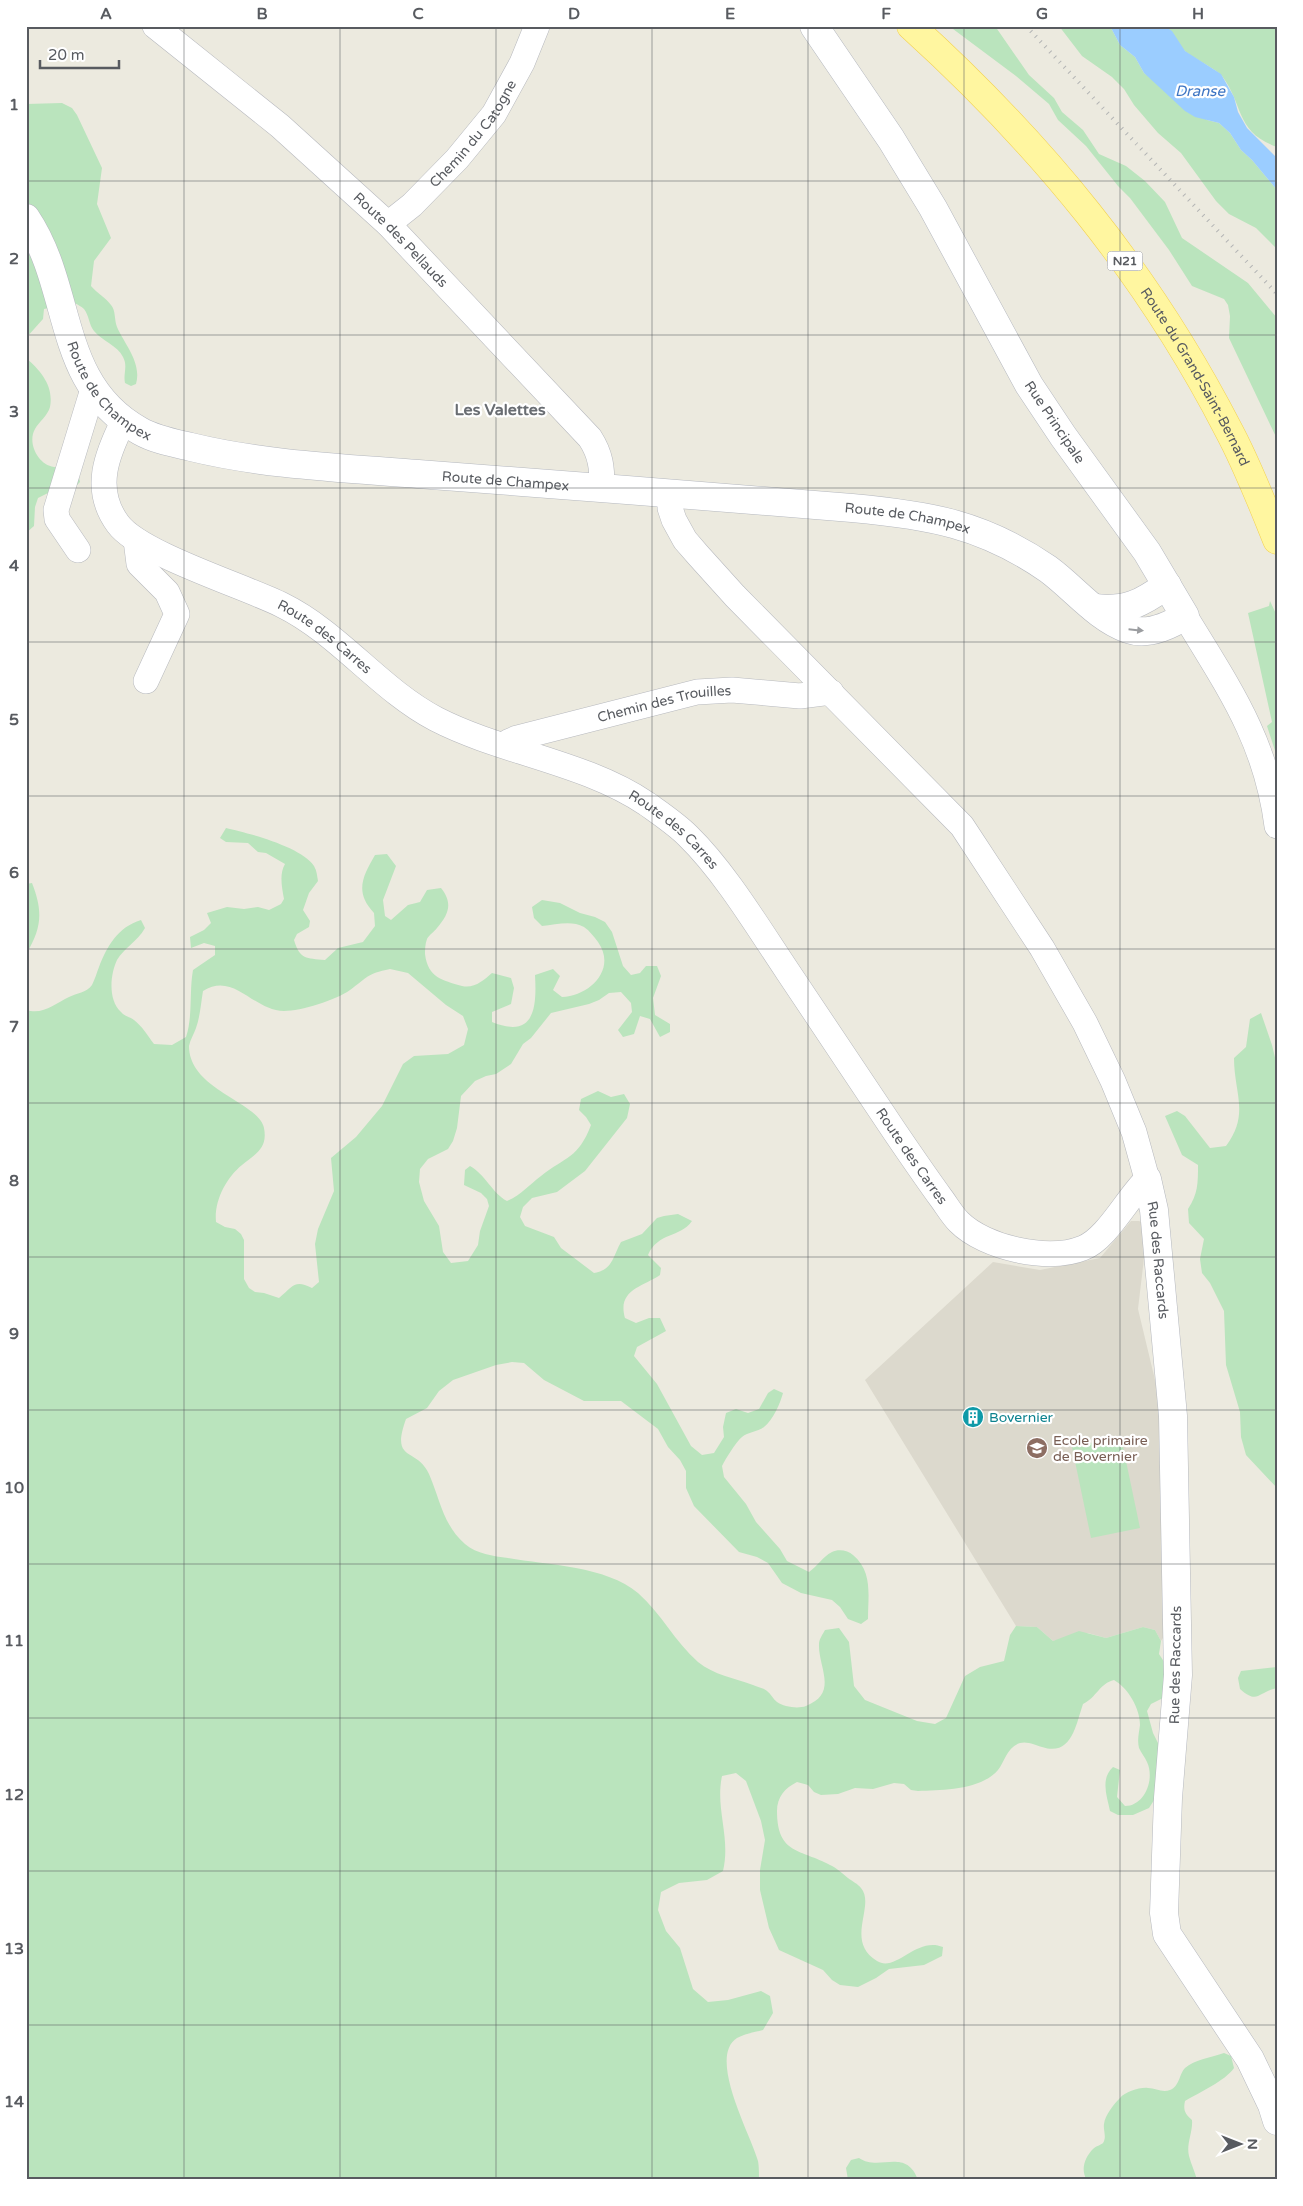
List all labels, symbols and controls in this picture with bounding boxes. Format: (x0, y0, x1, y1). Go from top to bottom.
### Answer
text: A (100, 4, 112, 24)
text: B (256, 4, 268, 24)
text: C (412, 4, 424, 24)
text: D (568, 4, 580, 24)
text: E (725, 4, 735, 24)
text: F (881, 4, 891, 24)
text: G (1036, 4, 1048, 24)
text: H (1192, 4, 1204, 24)
scale bar (40, 38, 119, 70)
text: 20 m (48, 46, 85, 64)
street label: Chemin du Catogne (426, 77, 520, 191)
water label: Dranse (1175, 82, 1227, 100)
text: 1 (9, 95, 19, 115)
street label: Route des Pellauds (350, 189, 451, 291)
text: 2 (9, 249, 19, 269)
road number: N21 (1108, 252, 1142, 270)
street label: Route du Grand-Saint-Bernard (1137, 284, 1253, 469)
street label: Route de Champex (63, 339, 154, 444)
street label: Rue Principale (1021, 378, 1088, 467)
district label: Les Valettes (454, 400, 546, 420)
text: 3 (9, 402, 19, 422)
street label: Route de Champex (441, 468, 570, 494)
street label: Route de Champex (844, 499, 972, 538)
text: 4 (9, 556, 19, 576)
street label: Route des Carres (275, 596, 375, 678)
one-way arrow (1129, 626, 1145, 634)
street label: Chemin des Trouilles (596, 682, 732, 726)
text: 5 (9, 710, 19, 730)
street label: Route des Carres (626, 787, 722, 873)
text: 6 (9, 863, 19, 883)
text: 7 (9, 1017, 19, 1037)
street label: Route des Carres (872, 1105, 951, 1208)
text: 8 (9, 1171, 19, 1191)
street label: Rue des Raccards (1143, 1199, 1172, 1320)
text: 9 (9, 1324, 19, 1344)
building icon: Bovernier (961, 1405, 985, 1429)
place label: Bovernier (989, 1409, 1054, 1426)
place label: Ecole primaire de Bovernier (1053, 1432, 1148, 1465)
school or university icon: Ecole primaire de Bovernier (1025, 1436, 1049, 1460)
text: 10 (4, 1478, 24, 1498)
street label: Rue des Raccards (1166, 1605, 1185, 1724)
text: 11 (4, 1631, 24, 1651)
text: 12 (4, 1785, 24, 1805)
text: 13 (4, 1939, 24, 1959)
text: 14 (4, 2092, 24, 2112)
north arrow (1216, 2118, 1266, 2168)
text: N (1244, 2138, 1261, 2150)

